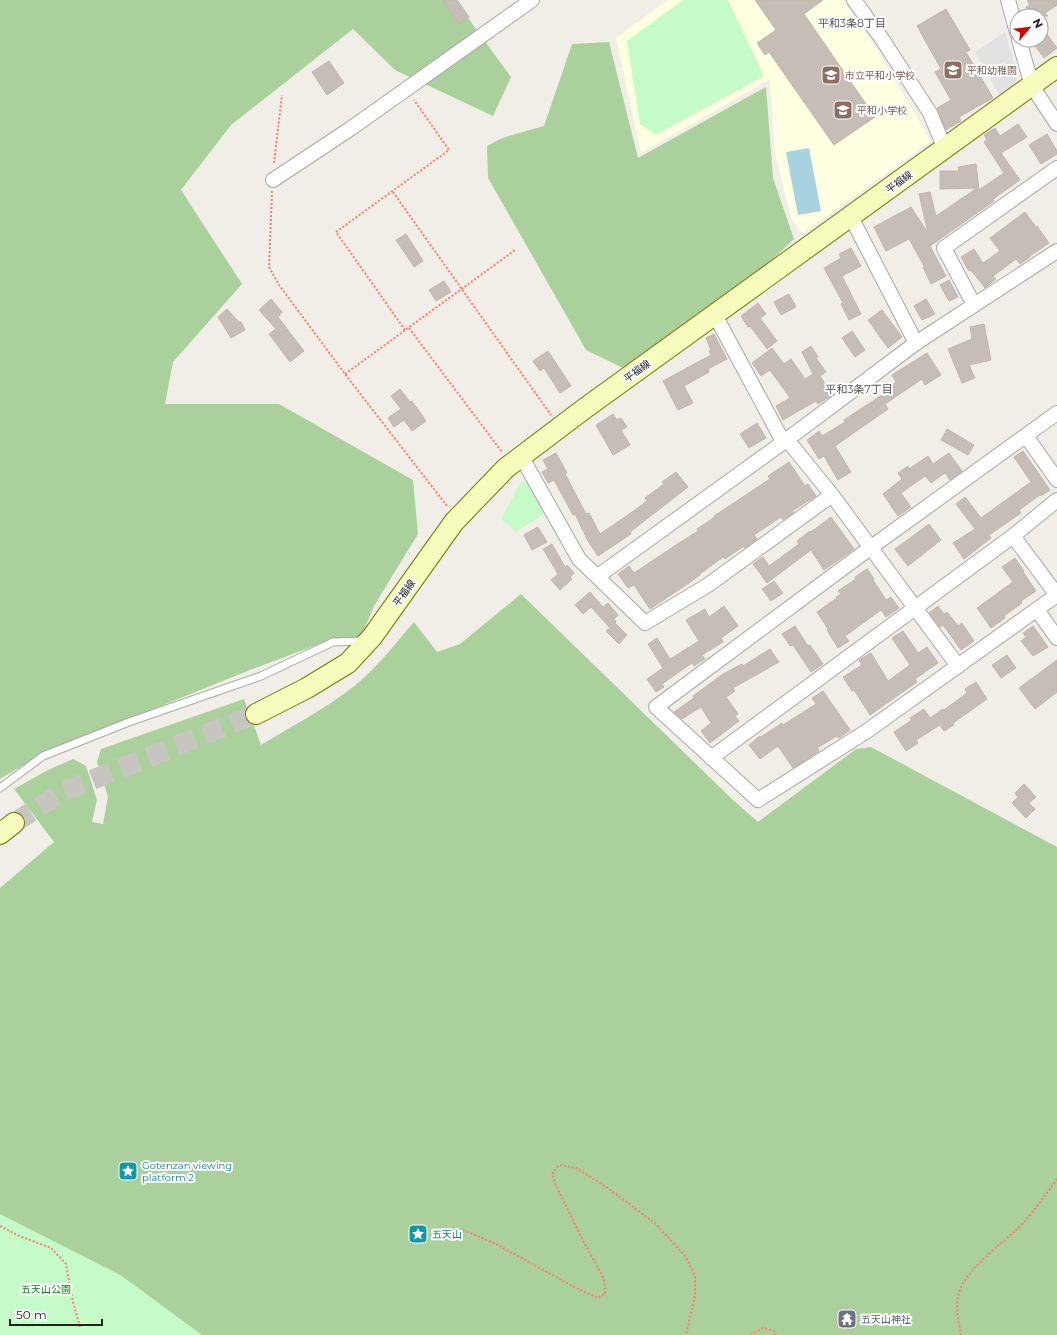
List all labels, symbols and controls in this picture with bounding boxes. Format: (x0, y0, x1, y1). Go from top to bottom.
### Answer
north arrow (1009, 8, 1049, 48)
district label: 平和3条8丁目 (818, 16, 886, 30)
text: N (1030, 16, 1046, 31)
school or university icon: 平和幼稚園 (942, 59, 964, 81)
school or university icon: 市立平和小学校 (820, 64, 842, 86)
place label: 平和幼稚園 (967, 64, 1017, 77)
place label: 市立平和小学校 (845, 69, 915, 82)
school or university icon: 平和小学校 (832, 99, 854, 121)
place label: 平和小学校 (857, 104, 907, 117)
street label: 平福線 (883, 168, 915, 196)
street label: 平福線 (621, 357, 653, 385)
district label: 平和3条7丁目 (825, 382, 893, 396)
street label: 平福線 (390, 577, 418, 609)
place label: Gotenzan viewing platform 2 (142, 1159, 232, 1184)
place icon: Gotenzan viewing platform 2 (117, 1160, 139, 1182)
place icon: 五天山 (407, 1223, 429, 1245)
place label: 五天山 (432, 1228, 462, 1241)
park label: 五天山公園 (21, 1283, 71, 1296)
scale bar (10, 1301, 102, 1327)
text: 50 m (16, 1307, 47, 1322)
temple icon: 五天山神社 (836, 1308, 858, 1330)
place label: 五天山神社 (861, 1313, 911, 1326)

